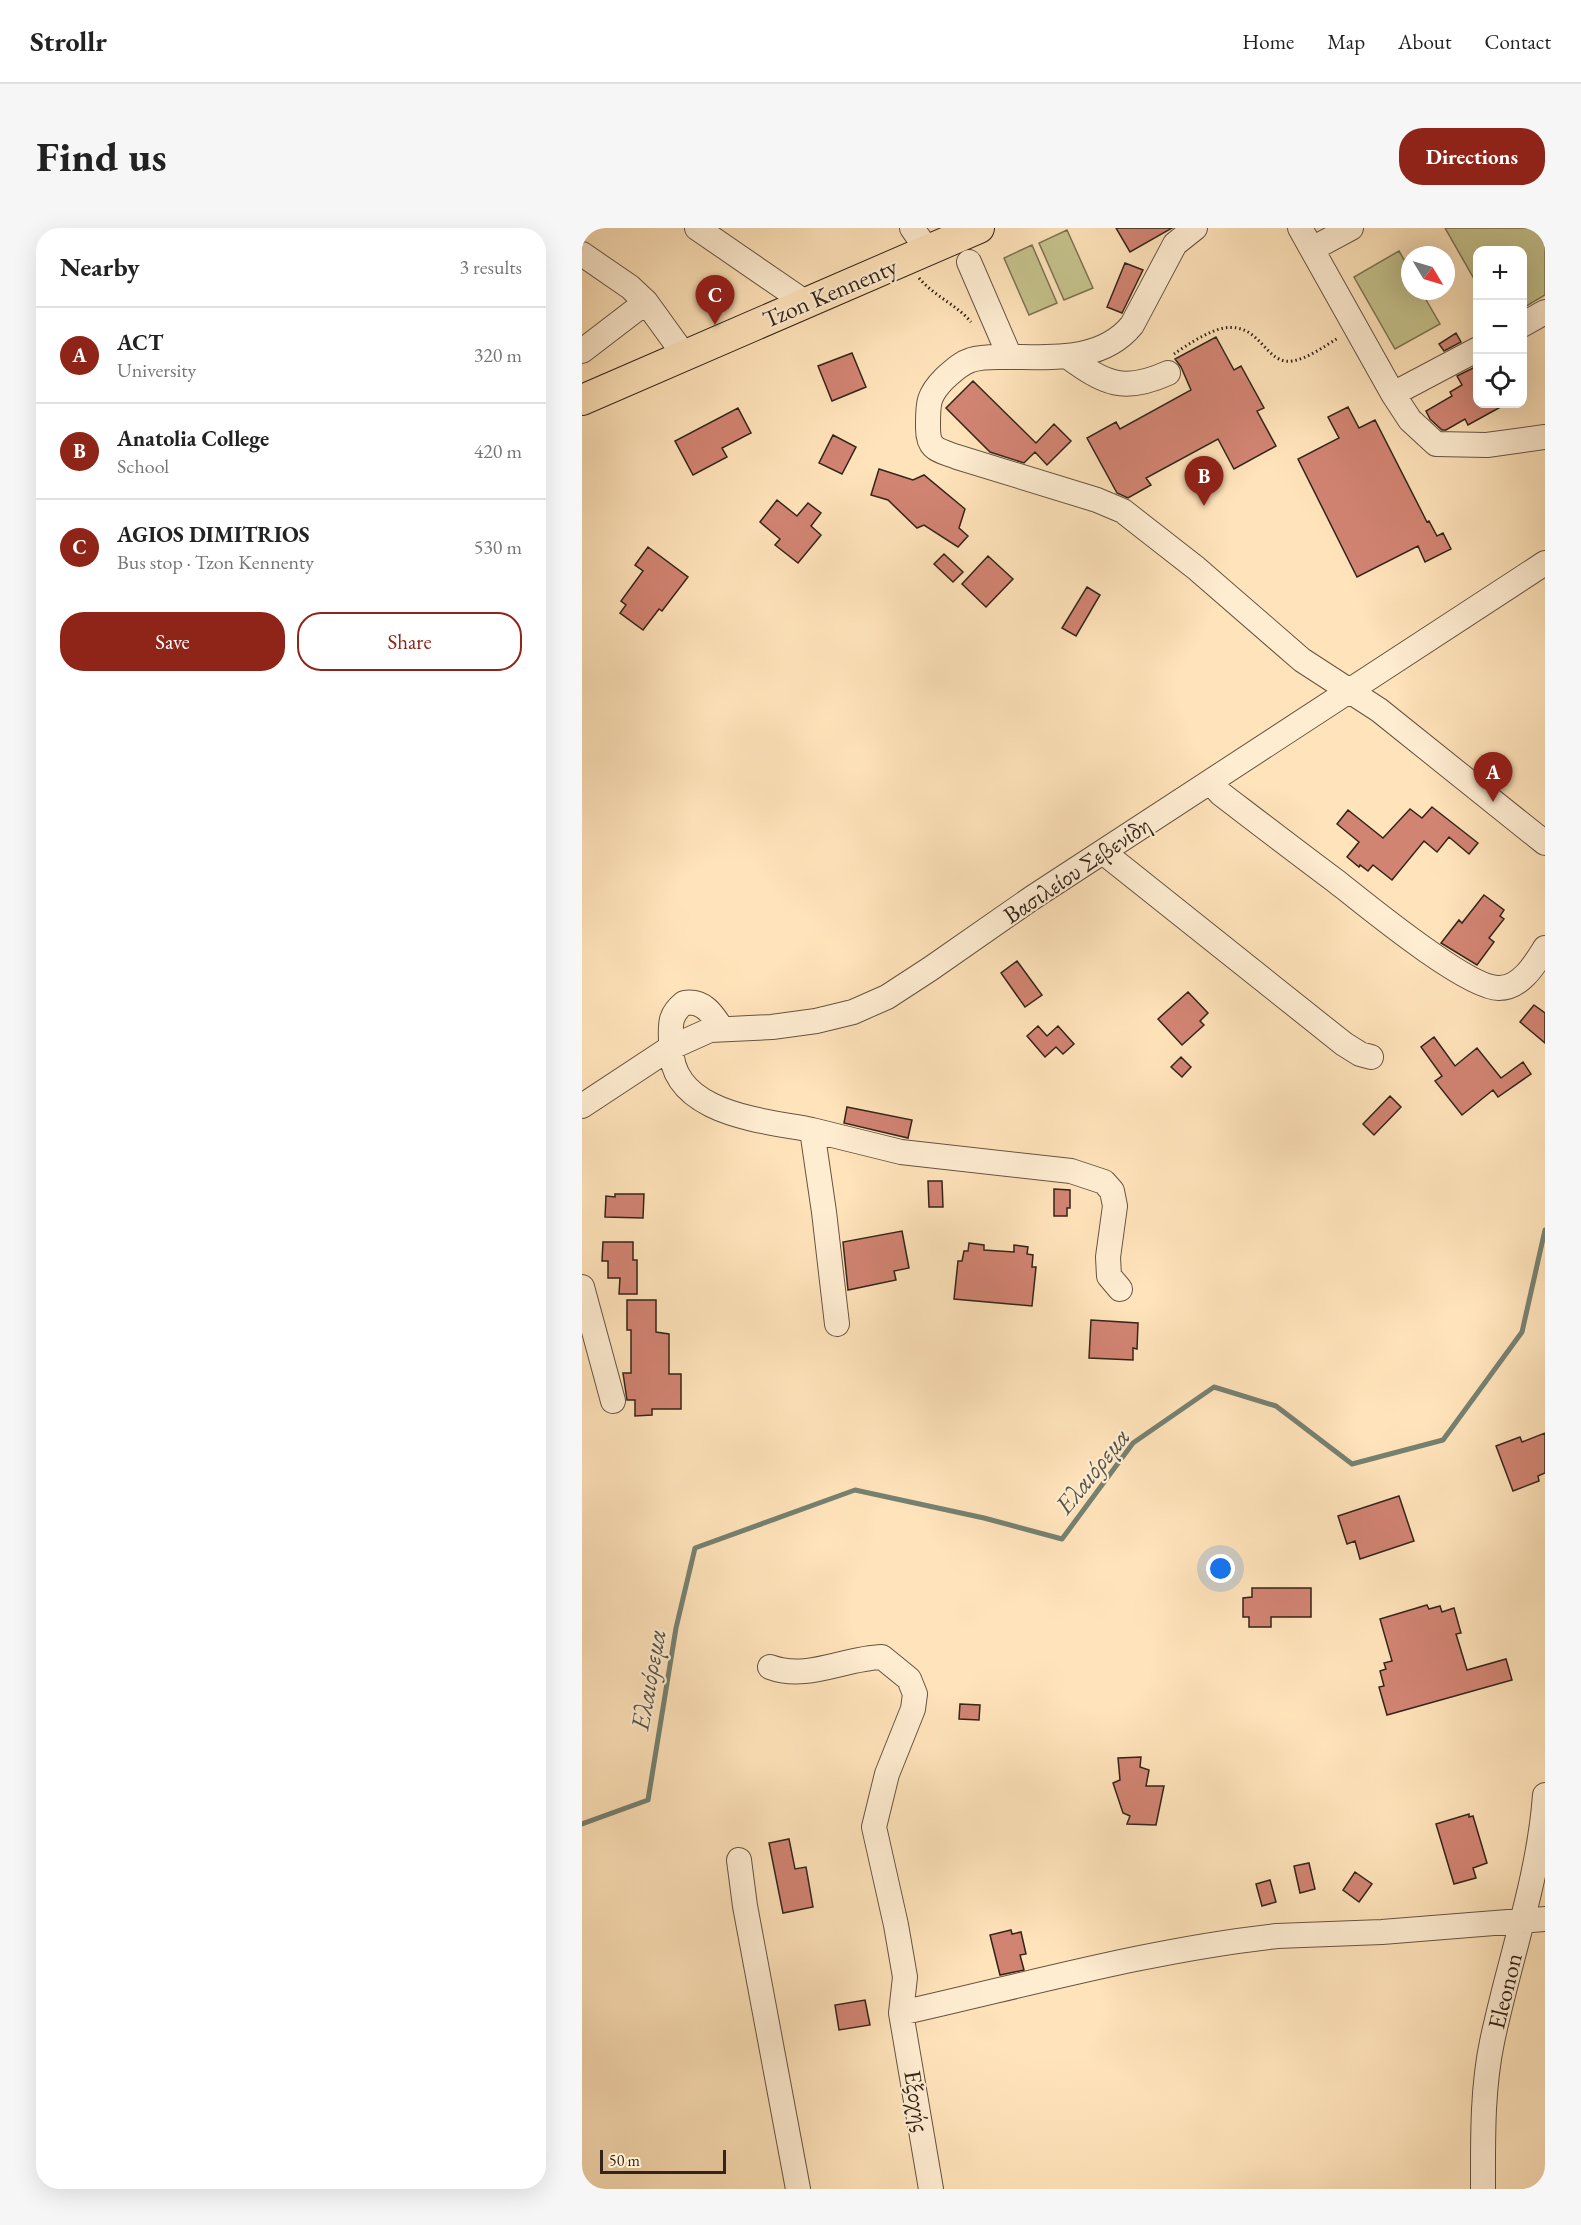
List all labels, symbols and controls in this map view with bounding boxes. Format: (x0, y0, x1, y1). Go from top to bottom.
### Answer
text: Strollr (30, 23, 107, 59)
text: Home (1242, 28, 1294, 55)
text: Map (1327, 28, 1365, 55)
text: About (1398, 28, 1451, 55)
text: Contact (1484, 28, 1551, 55)
button: Directions (1399, 128, 1545, 185)
text: Find us (36, 129, 167, 184)
north arrow (1401, 246, 1455, 300)
map controls (1473, 246, 1527, 408)
button: + (1473, 246, 1527, 300)
text: Nearby (60, 250, 140, 284)
street label: Tzon Kennenty (758, 250, 902, 335)
text: 3 results (459, 254, 522, 280)
pin: C (696, 276, 734, 325)
button: − (1473, 300, 1527, 354)
text: ACT (117, 328, 163, 357)
text: A (72, 342, 87, 368)
text: 320 m (474, 342, 522, 368)
button: locate (1473, 354, 1527, 408)
text: University (117, 357, 196, 383)
text: Anatolia College (117, 424, 269, 453)
text: B (73, 438, 86, 464)
text: 420 m (474, 438, 522, 464)
text: School (117, 453, 169, 479)
pin: B (1184, 456, 1224, 506)
text: AGIOS DIMITRIOS (117, 520, 310, 549)
text: C (72, 534, 87, 560)
text: 530 m (474, 534, 522, 560)
text: Bus stop · Tzon Kennenty (117, 549, 314, 575)
button: Save (60, 612, 285, 671)
button: Share (297, 612, 522, 671)
pin: A (1474, 752, 1512, 802)
street label: Βασιλείου Σεβενίδη (997, 809, 1156, 930)
water label: Ελαιόρεμα (1046, 1421, 1137, 1522)
your location (1206, 1554, 1235, 1583)
water label: Ελαιόρεμα (622, 1627, 674, 1734)
street label: Eleonon (1480, 1949, 1529, 2032)
street label: Εξοχής (897, 2068, 938, 2134)
scale bar (600, 2147, 726, 2174)
text: 50 m (609, 2150, 640, 2171)

